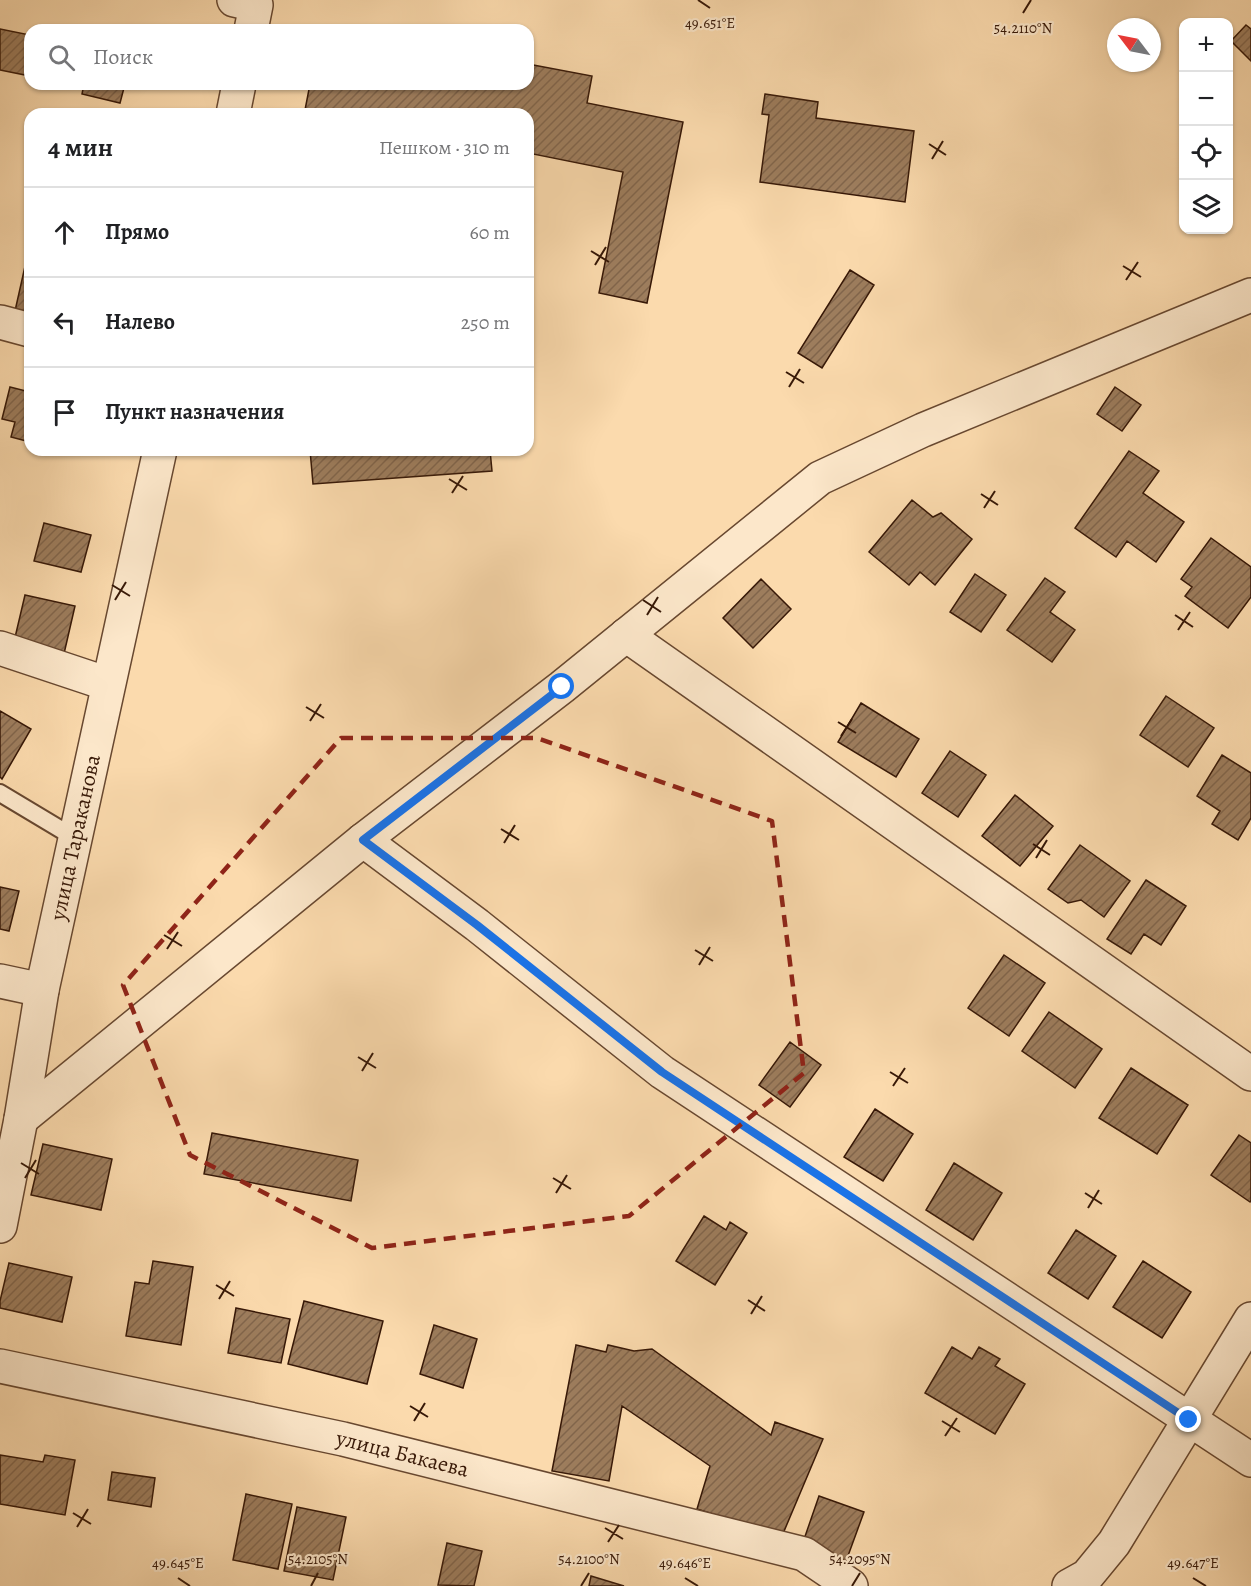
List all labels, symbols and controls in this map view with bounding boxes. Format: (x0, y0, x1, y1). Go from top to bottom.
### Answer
text: 49.651°E (685, 13, 735, 33)
text: 54.2110°N (994, 18, 1052, 38)
north arrow (1107, 18, 1161, 72)
map controls (1179, 18, 1233, 234)
button: + (1179, 18, 1233, 72)
search box (24, 24, 534, 90)
icon: search (45, 41, 78, 74)
text: Поиск (93, 42, 153, 72)
button: − (1179, 72, 1233, 126)
button: locate (1179, 126, 1233, 180)
text: 4 мин (48, 130, 113, 165)
text: Пешком · 310 m (379, 134, 510, 161)
button: layers (1179, 180, 1233, 234)
icon: ahead (48, 216, 81, 249)
text: Прямо (105, 217, 169, 247)
text: 60 m (470, 219, 510, 246)
icon: left (48, 306, 81, 339)
text: Налево (105, 307, 175, 337)
text: 250 m (461, 309, 510, 336)
icon: arrive (48, 396, 81, 429)
text: Пункт назначения (105, 397, 284, 427)
route start (548, 673, 574, 699)
street label: улица Тараканова (42, 751, 108, 924)
route end (1175, 1406, 1201, 1432)
street label: улица Бакаева (333, 1423, 473, 1485)
text: 54.2105°N (288, 1549, 348, 1569)
text: 54.2100°N (558, 1549, 620, 1569)
text: 54.2095°N (829, 1549, 891, 1569)
text: 49.645°E (152, 1553, 204, 1573)
text: 49.646°E (659, 1553, 711, 1573)
text: 49.647°E (1167, 1553, 1219, 1573)

